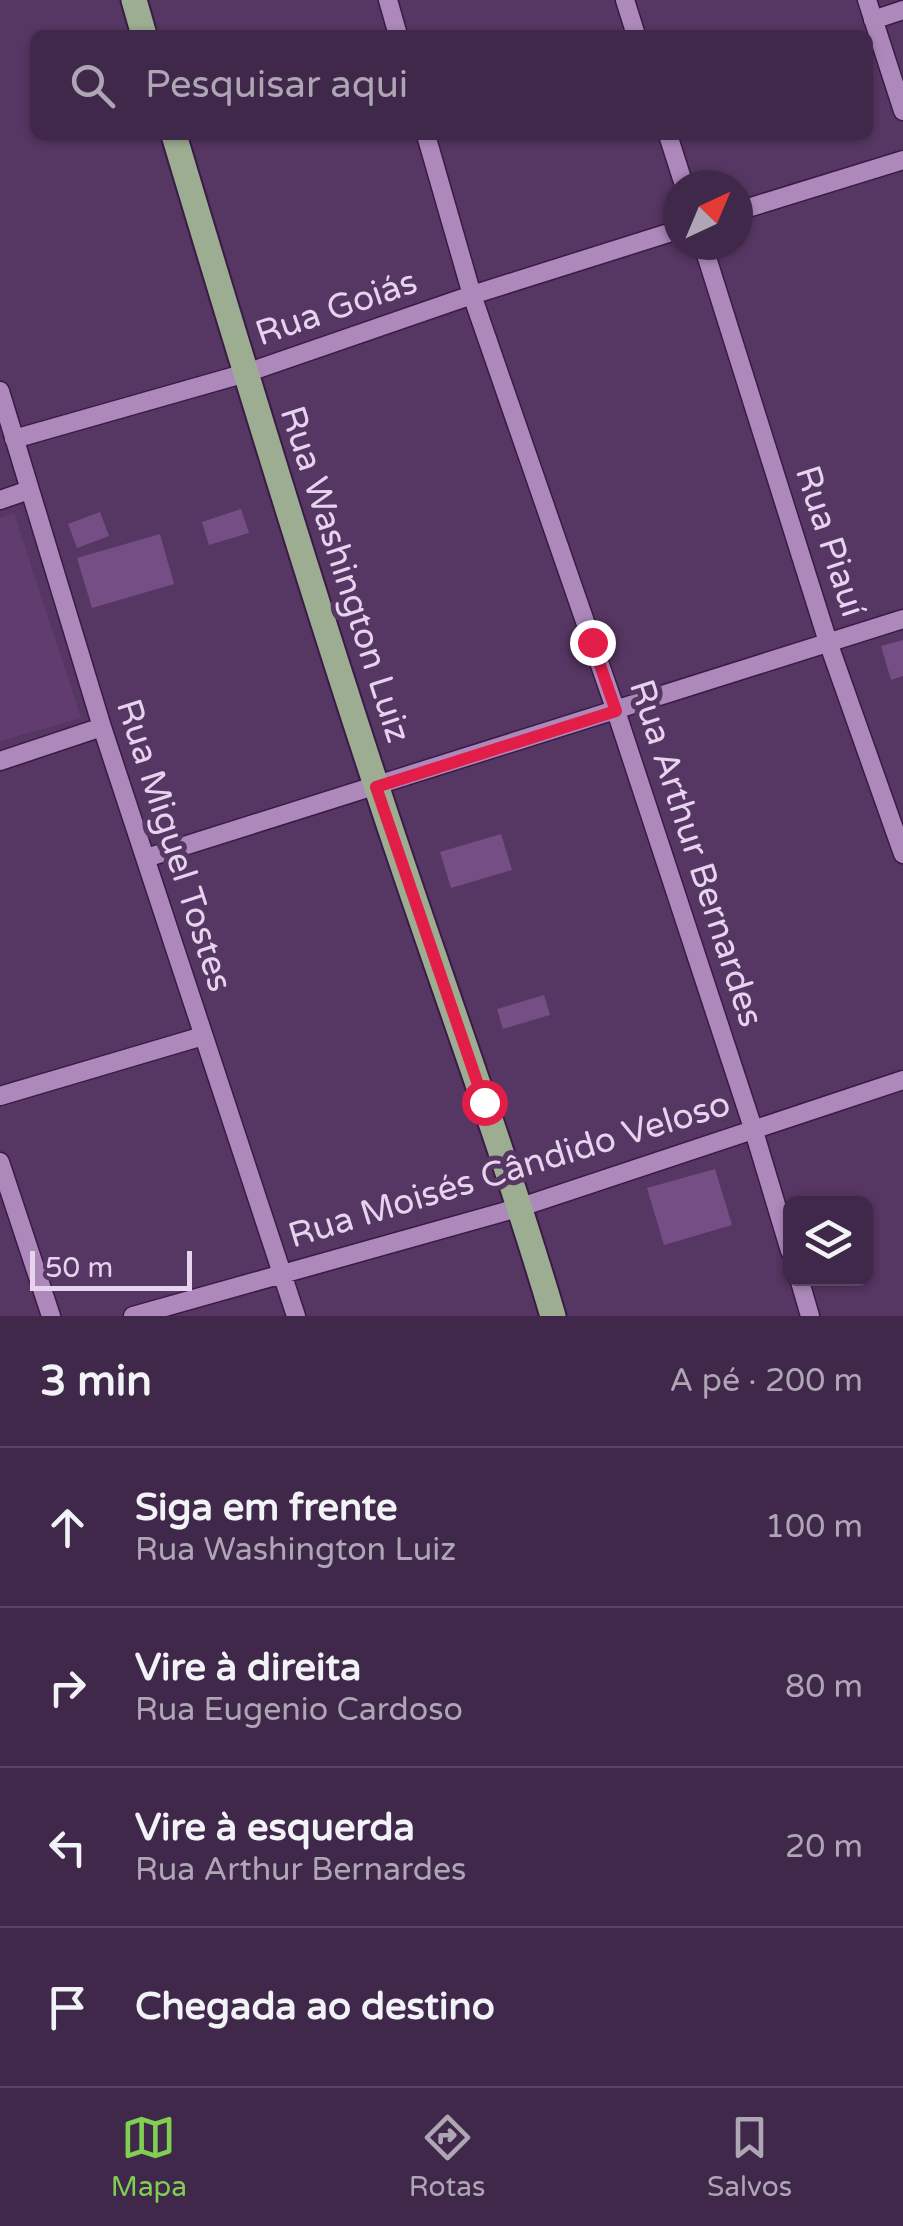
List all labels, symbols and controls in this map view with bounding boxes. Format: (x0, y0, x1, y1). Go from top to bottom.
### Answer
search box (30, 30, 873, 140)
icon: search (65, 58, 120, 113)
text: Pesquisar aqui (145, 62, 408, 108)
north arrow (663, 170, 753, 260)
street label: Rua Goiás (250, 261, 423, 355)
street label: Rua Washington Luiz (271, 401, 419, 748)
street label: Rua Piauí (786, 460, 874, 622)
route end (570, 620, 616, 666)
street label: Rua Arthur Bernardes (620, 674, 772, 1032)
street label: Rua Miguel Tostes (107, 694, 241, 997)
route start (462, 1080, 508, 1126)
street label: Rua Moisés Cândido Veloso (283, 1083, 735, 1257)
map controls (783, 1196, 873, 1286)
button: layers (783, 1196, 873, 1286)
scale bar (30, 1246, 192, 1290)
text: 50 m (45, 1251, 113, 1285)
text: 3 min (40, 1356, 152, 1407)
text: A pé · 200 m (670, 1362, 863, 1400)
text: Siga em frente (135, 1485, 397, 1531)
icon: ahead (40, 1500, 95, 1555)
text: 100 m (765, 1508, 863, 1546)
text: Rua Washington Luiz (135, 1531, 456, 1569)
text: Vire à direita (135, 1645, 361, 1691)
icon: right (40, 1660, 95, 1715)
text: 80 m (785, 1668, 863, 1706)
text: Rua Eugenio Cardoso (135, 1691, 463, 1729)
text: Vire à esquerda (135, 1805, 415, 1851)
icon: left (40, 1820, 95, 1875)
text: 20 m (785, 1828, 863, 1866)
text: Rua Arthur Bernardes (135, 1851, 466, 1889)
icon: arrive (40, 1980, 95, 2035)
text: Chegada ao destino (135, 1984, 495, 2030)
tab: Mapa (111, 2110, 187, 2204)
tab: Rotas (409, 2110, 485, 2204)
tab: Salvos (707, 2110, 792, 2204)

